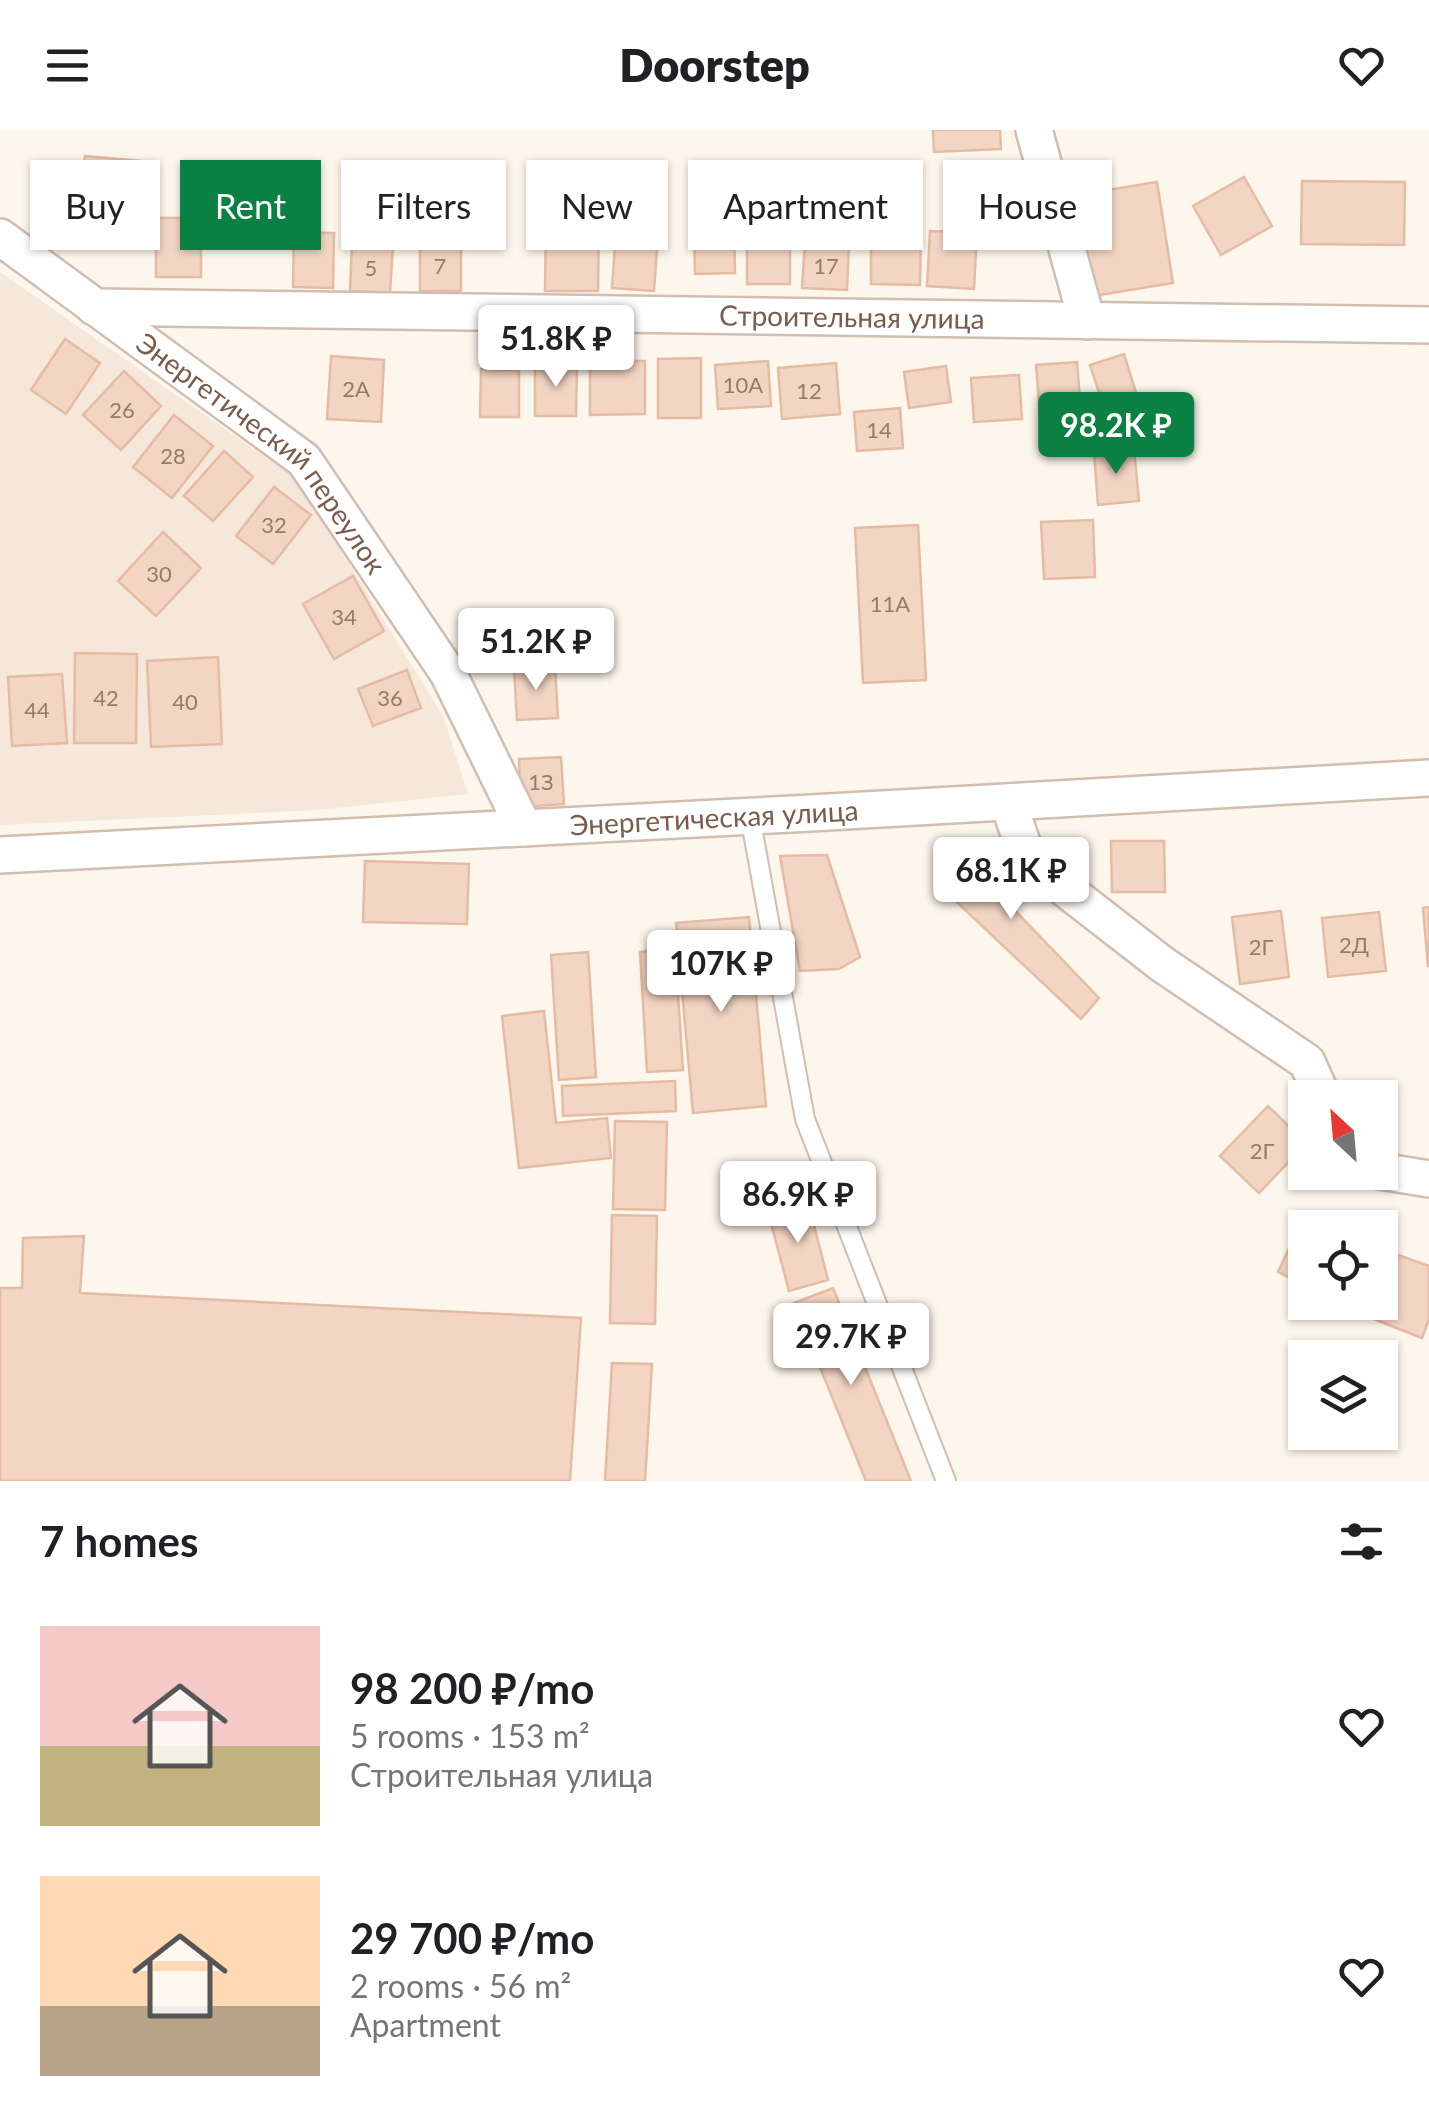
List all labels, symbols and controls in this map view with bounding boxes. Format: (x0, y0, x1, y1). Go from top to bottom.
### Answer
icon: menu (40, 38, 95, 93)
text: Doorstep (619, 38, 810, 92)
icon: heart (1334, 38, 1389, 93)
chip: Buy (30, 160, 160, 250)
chip: Rent (180, 160, 321, 250)
chip: Filters (341, 160, 506, 250)
chip: New (526, 160, 668, 250)
chip: Apartment (688, 160, 923, 250)
chip: House (943, 160, 1112, 250)
house number: 7 (434, 252, 446, 279)
house number: 17 (813, 252, 839, 279)
house number: 5 (365, 254, 377, 281)
street label: Строительная улица (719, 297, 985, 335)
pin: 51.8K ₽ (464, 305, 648, 390)
text: 51.8K ₽ (500, 318, 612, 357)
street label: Энергетический переулок (130, 325, 394, 580)
house number: 10А (723, 371, 763, 398)
house number: 2А (342, 375, 370, 402)
house number: 12 (796, 377, 822, 404)
pin: 98.2K ₽ (1024, 392, 1208, 477)
house number: 26 (109, 396, 135, 423)
text: 98.2K ₽ (1060, 405, 1172, 444)
house number: 14 (866, 416, 892, 443)
house number: 28 (160, 442, 186, 469)
house number: 32 (261, 511, 287, 538)
house number: 30 (146, 560, 172, 587)
house number: 11А (870, 590, 910, 617)
house number: 34 (331, 603, 357, 630)
pin: 51.2K ₽ (444, 608, 628, 693)
text: 51.2K ₽ (480, 621, 592, 660)
house number: 42 (93, 684, 119, 711)
house number: 36 (377, 684, 403, 711)
house number: 40 (172, 688, 198, 715)
house number: 44 (24, 696, 50, 723)
house number: 1З (528, 768, 554, 795)
street label: Энергетическая улица (569, 792, 859, 841)
pin: 68.1K ₽ (919, 837, 1103, 922)
text: 68.1K ₽ (955, 850, 1067, 889)
pin: 107K ₽ (640, 930, 802, 1015)
house number: 2Д (1339, 931, 1369, 958)
house number: 2Г (1249, 933, 1273, 960)
text: 107K ₽ (669, 943, 773, 982)
north arrow (1288, 1080, 1398, 1190)
map controls (1288, 1080, 1398, 1450)
house number: 2Г (1250, 1137, 1274, 1164)
pin: 86.9K ₽ (706, 1161, 890, 1246)
text: 86.9K ₽ (742, 1174, 854, 1213)
button: locate (1288, 1210, 1398, 1320)
pin: 29.7K ₽ (759, 1303, 943, 1388)
text: 29.7K ₽ (795, 1316, 907, 1355)
button: layers (1288, 1340, 1398, 1450)
icon: filters (1334, 1514, 1389, 1569)
text: 7 homes (40, 1516, 198, 1566)
text: 98 200 ₽/mo (350, 1663, 594, 1713)
icon: home (120, 1666, 240, 1786)
icon: heart (1334, 1699, 1389, 1754)
text: 5 rooms · 153 m² (350, 1716, 590, 1755)
text: Строительная улица (350, 1755, 653, 1794)
text: 29 700 ₽/mo (350, 1913, 594, 1963)
icon: home (120, 1916, 240, 2036)
icon: heart (1334, 1949, 1389, 2004)
text: 2 rooms · 56 m² (350, 1966, 571, 2005)
text: Apartment (350, 2005, 501, 2044)

